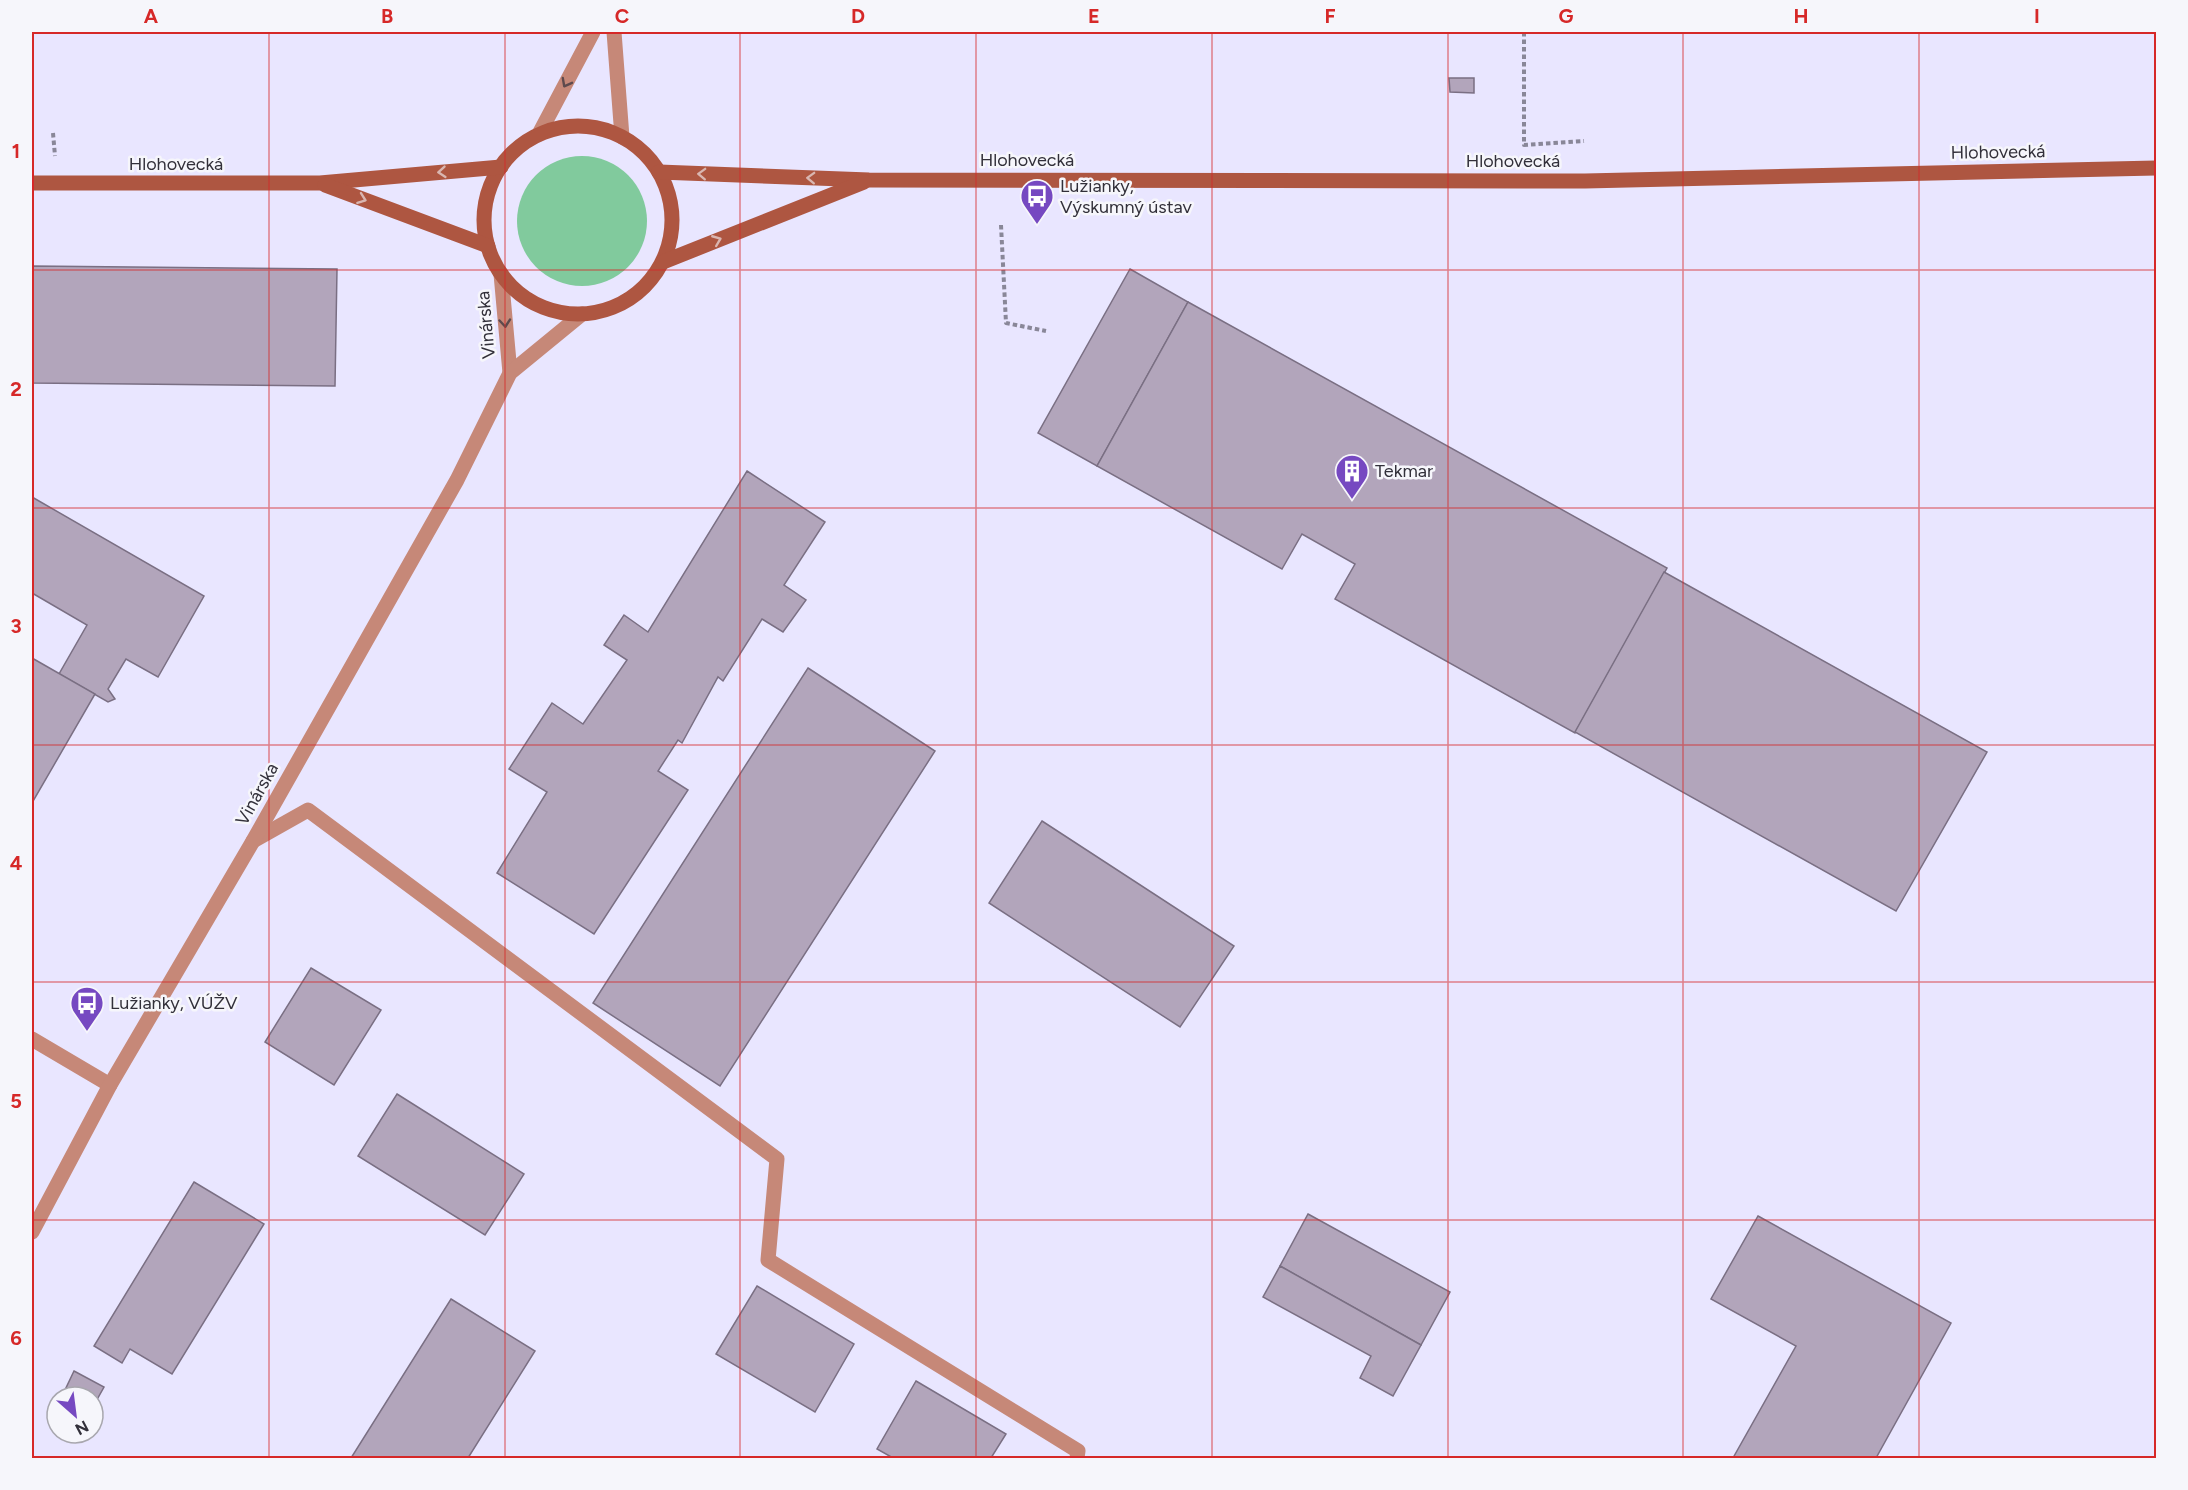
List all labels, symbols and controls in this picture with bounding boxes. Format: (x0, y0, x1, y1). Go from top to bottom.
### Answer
text: A (144, 4, 159, 28)
text: B (381, 4, 393, 28)
text: C (615, 4, 629, 28)
text: D (851, 4, 865, 28)
text: E (1088, 4, 1100, 28)
text: F (1324, 4, 1336, 28)
text: G (1559, 4, 1574, 28)
text: H (1794, 4, 1809, 28)
text: I (2034, 4, 2040, 28)
one-way arrow (562, 77, 573, 87)
text: 1 (12, 139, 20, 163)
street label: Hlohovecká (1951, 140, 2045, 164)
street label: Hlohovecká (980, 149, 1074, 171)
street label: Hlohovecká (1466, 150, 1560, 172)
street label: Hlohovecká (129, 153, 223, 175)
one-way arrow (438, 165, 447, 178)
one-way arrow (698, 168, 707, 180)
one-way arrow (806, 172, 815, 184)
place label: Lužianky, Výskumný ústav (1060, 175, 1192, 218)
bus stop icon: Lužianky, Výskumný ústav (1019, 178, 1055, 225)
one-way arrow (356, 192, 367, 204)
one-way arrow (711, 235, 722, 248)
street label: Vinárska (472, 290, 500, 360)
one-way arrow (498, 319, 511, 328)
text: 2 (10, 377, 22, 401)
building icon: Tekmar (1334, 453, 1370, 500)
place label: Tekmar (1375, 460, 1433, 482)
text: 3 (10, 614, 22, 638)
street label: Vinárska (231, 759, 283, 829)
text: 4 (10, 851, 23, 875)
bus stop icon: Lužianky, VÚŽV (69, 985, 105, 1032)
place label: Lužianky, VÚŽV (110, 992, 238, 1014)
text: 5 (10, 1089, 22, 1113)
text: 6 (10, 1326, 22, 1350)
north arrow (45, 1385, 105, 1445)
text: N (72, 1417, 92, 1439)

